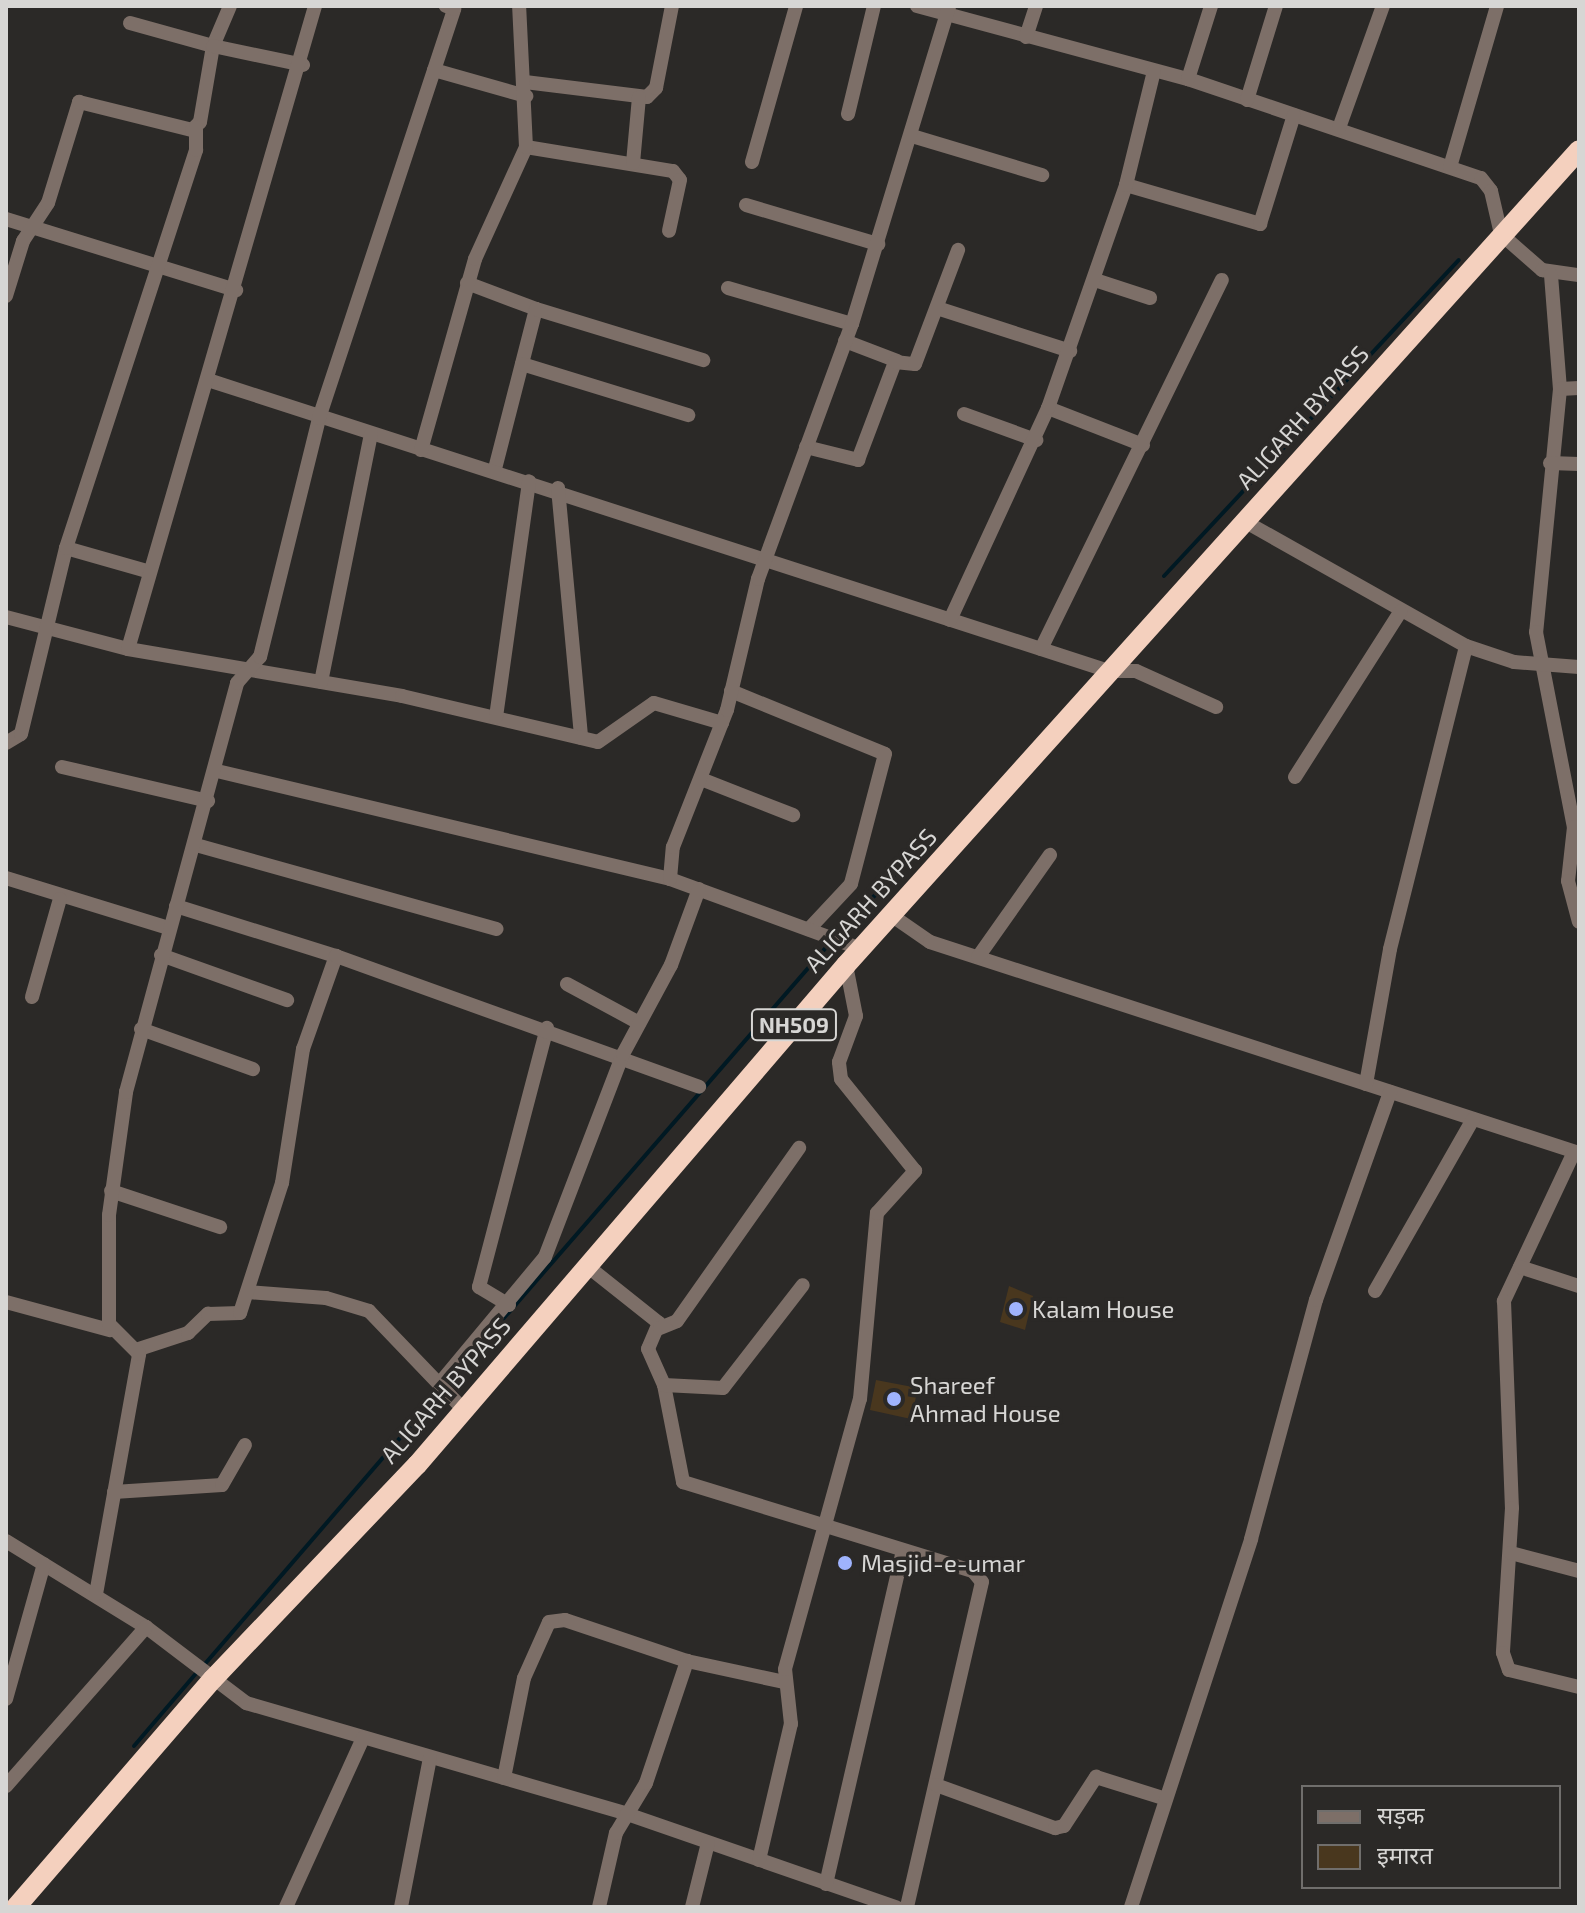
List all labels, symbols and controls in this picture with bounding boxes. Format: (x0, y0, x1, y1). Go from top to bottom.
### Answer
street label: ALIGARH BYPASS (1230, 339, 1374, 495)
street label: ALIGARH BYPASS (798, 822, 942, 978)
road number: NH509 (750, 1007, 838, 1043)
place label: Kalam House (1032, 1295, 1174, 1323)
marker: Kalam House (1007, 1300, 1025, 1318)
street label: ALIGARH BYPASS (374, 1311, 516, 1469)
place label: Shareef Ahmad House (910, 1371, 1061, 1427)
marker: Shareef Ahmad House (885, 1390, 903, 1408)
place label: Masjid-e-umar (861, 1549, 1025, 1577)
marker: Masjid-e-umar (836, 1554, 854, 1572)
legend (1301, 1785, 1561, 1889)
text: सड़क (1377, 1800, 1425, 1829)
text: इमारत (1377, 1840, 1433, 1869)

